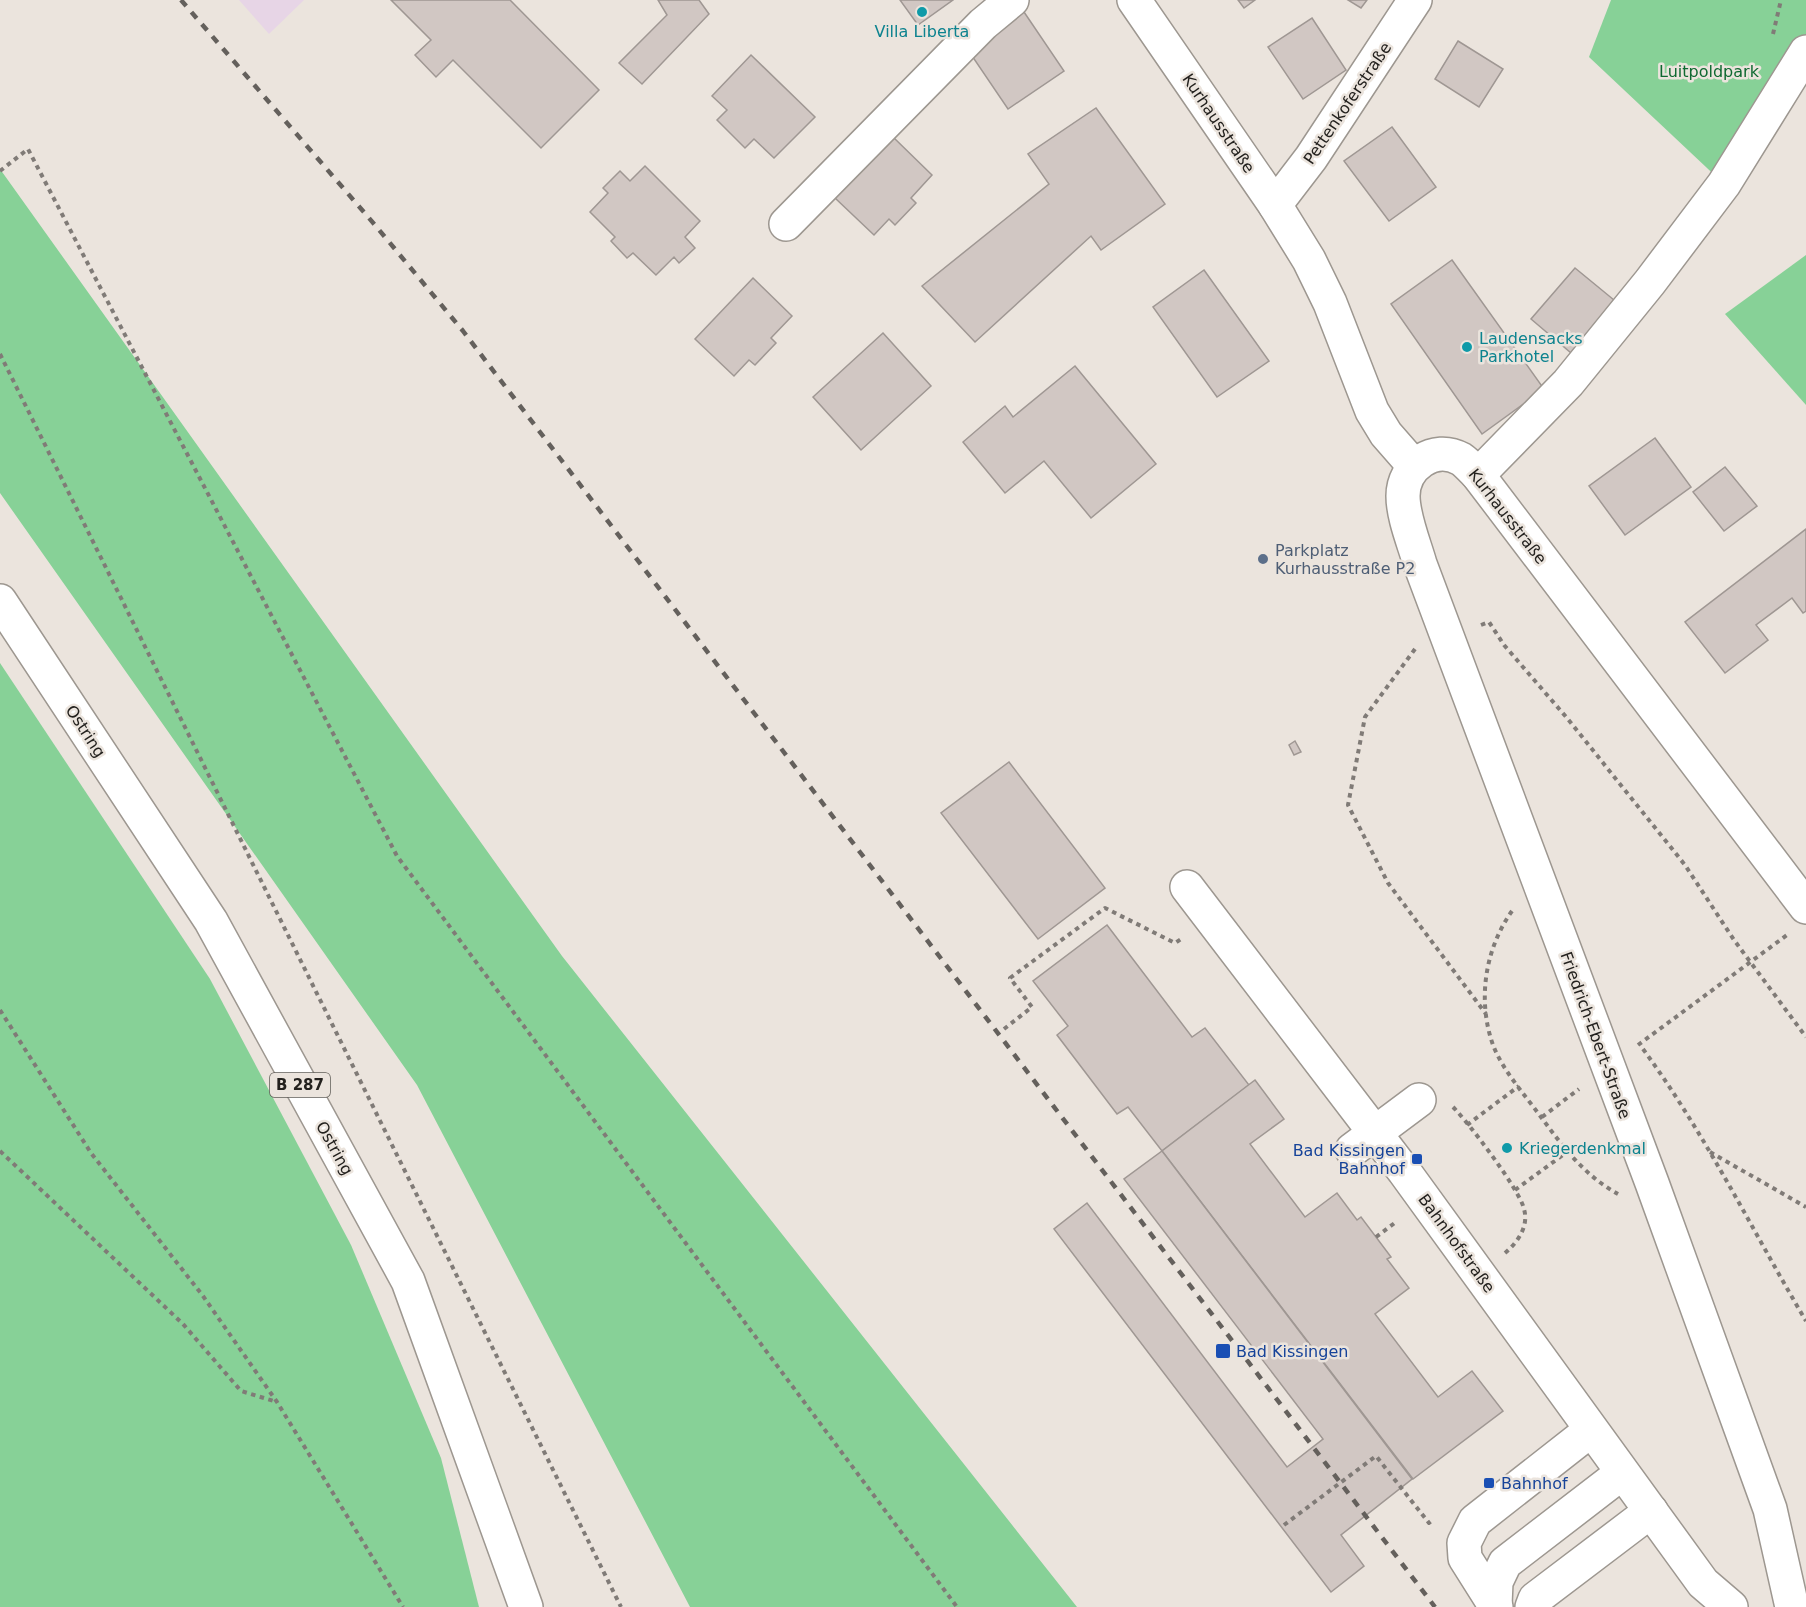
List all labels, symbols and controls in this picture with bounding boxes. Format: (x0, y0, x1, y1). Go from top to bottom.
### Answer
marker: Villa Liberta (915, 5, 929, 19)
place label: Villa Liberta (875, 22, 969, 41)
street label: Pettenkoferstraße (1300, 39, 1395, 168)
park label: Luitpoldpark (1659, 62, 1760, 81)
street label: Kurhausstraße (1178, 70, 1259, 176)
place label: Laudensacks Parkhotel (1479, 329, 1583, 366)
marker: Laudensacks Parkhotel (1460, 340, 1474, 354)
street label: Kurhausstraße (1465, 465, 1551, 568)
place label: Parkplatz Kurhausstraße P2 (1275, 541, 1415, 578)
marker: Parkplatz Kurhausstraße P2 (1256, 552, 1270, 566)
street label: Ostring (62, 702, 109, 761)
street label: Friedrich-Ebert-Straße (1556, 949, 1635, 1121)
road number: B 287 (270, 1073, 330, 1097)
street label: Ostring (312, 1118, 357, 1178)
place label: Kriegerdenkmal (1519, 1139, 1646, 1158)
place label: Bad Kissingen Bahnhof (1293, 1141, 1405, 1178)
marker: Kriegerdenkmal (1500, 1141, 1514, 1155)
marker: Bad Kissingen Bahnhof (1410, 1152, 1424, 1166)
street label: Bahnhofstraße (1414, 1190, 1499, 1296)
marker: Bad Kissingen (1214, 1342, 1232, 1360)
place label: Bad Kissingen (1236, 1342, 1348, 1361)
place label: Bahnhof (1501, 1474, 1568, 1493)
marker: Bahnhof (1482, 1476, 1496, 1490)

